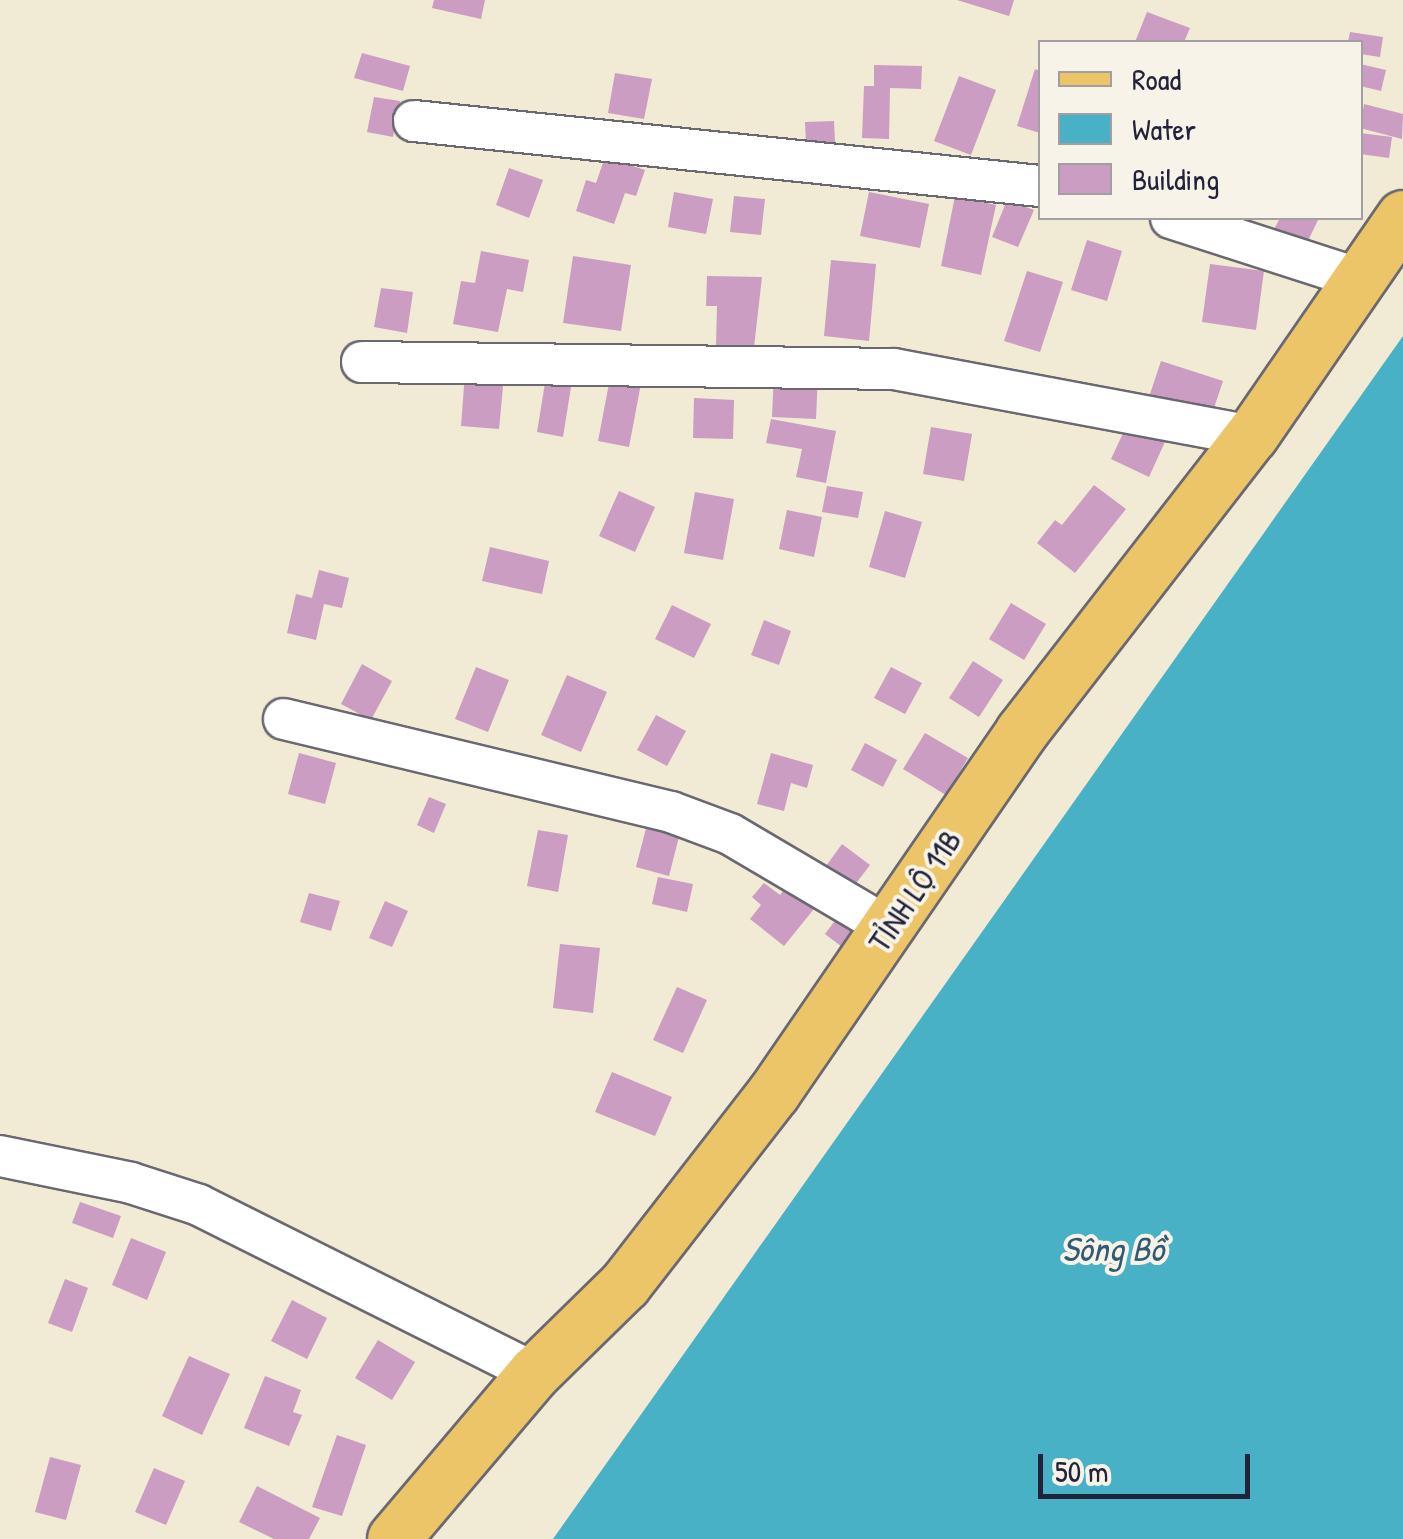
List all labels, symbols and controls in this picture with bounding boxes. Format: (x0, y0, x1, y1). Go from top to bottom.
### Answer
legend (1038, 40, 1363, 220)
text: Road (1132, 59, 1181, 99)
text: Water (1132, 109, 1196, 149)
text: Building (1132, 159, 1219, 199)
street label: TỈNH LỘ 11B (860, 823, 970, 959)
water label: Sông Bồ (1062, 1228, 1164, 1270)
scale bar (1043, 1434, 1256, 1496)
text: 50 m (1055, 1451, 1108, 1491)

